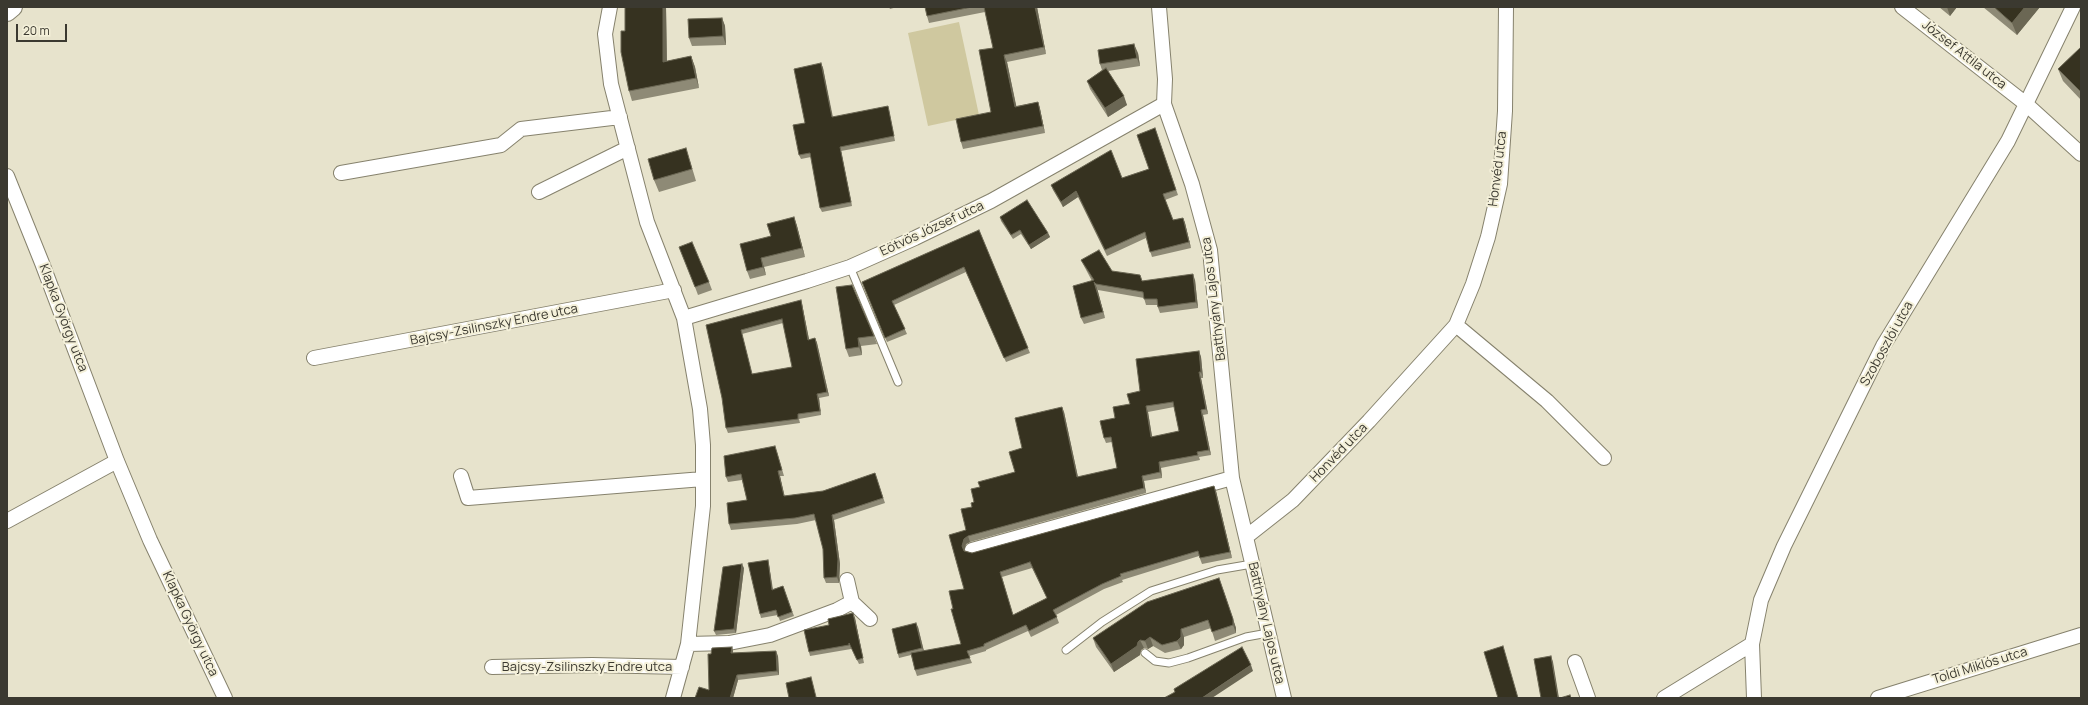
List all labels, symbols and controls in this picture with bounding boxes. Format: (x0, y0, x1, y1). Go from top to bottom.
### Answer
scale bar (18, 16, 69, 42)
street label: József Attila utca (1919, 17, 2009, 93)
text: 20 m (23, 22, 50, 39)
street label: Honvéd utca (1486, 130, 1510, 208)
street label: Eötvös József utca (878, 198, 986, 260)
street label: Batthyány Lajos utca (1199, 236, 1229, 362)
street label: Klapka György utca (35, 262, 91, 374)
street label: Szoboszlói utca (1857, 299, 1917, 389)
street label: Bajcsy-Zsilinszky Endre utca (409, 301, 579, 349)
street label: Honvéd utca (1307, 420, 1371, 486)
street label: Batthyány Lajos utca (1244, 561, 1288, 685)
street label: Klapka György utca (159, 569, 221, 679)
street label: Toldi Miklós utca (1931, 644, 2029, 688)
street label: Bajcsy-Zsilinszky Endre utca (502, 659, 672, 675)

